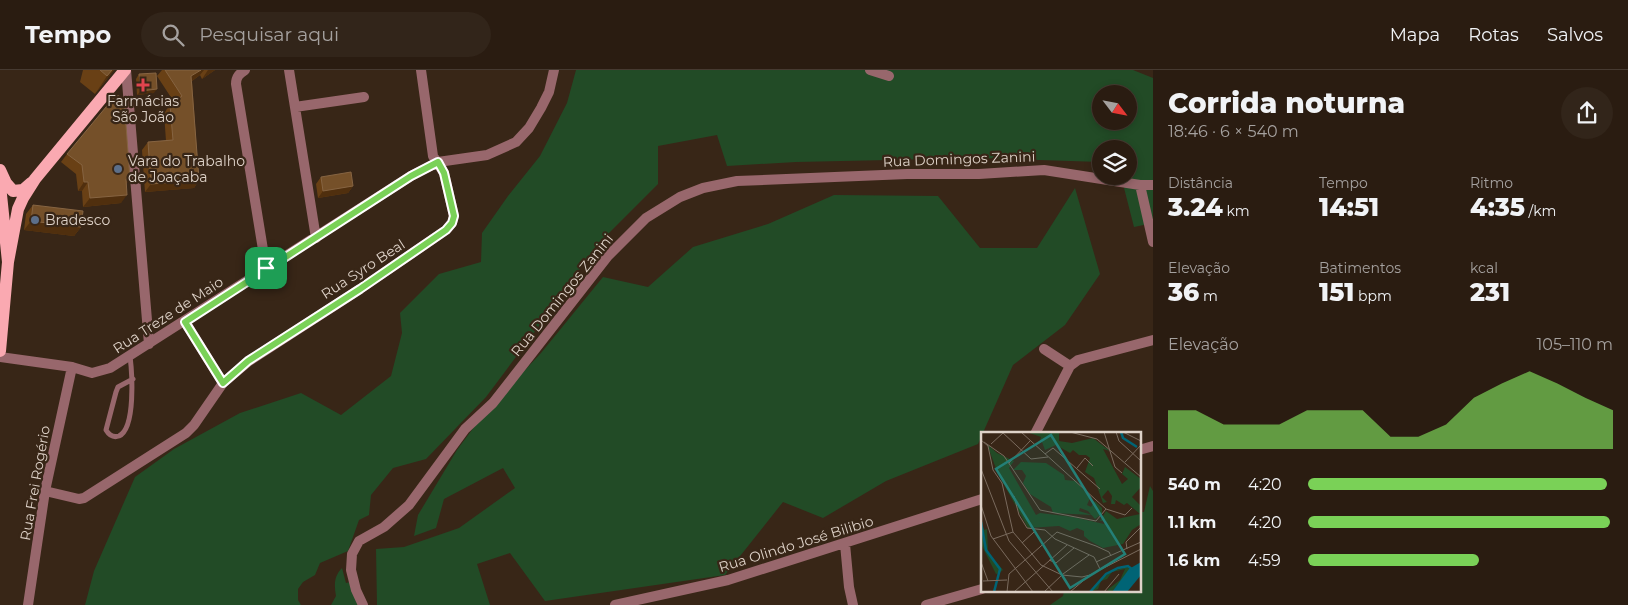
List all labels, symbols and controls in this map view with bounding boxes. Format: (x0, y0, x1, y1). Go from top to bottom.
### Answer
search box (141, 12, 491, 57)
text: Tempo (25, 20, 111, 49)
icon: search (159, 21, 187, 49)
text: Pesquisar aqui (199, 23, 339, 46)
text: Mapa (1390, 24, 1440, 46)
text: Rotas (1468, 24, 1519, 46)
text: Salvos (1547, 24, 1603, 46)
marker: Farmácias São João (137, 79, 149, 91)
north arrow (1092, 85, 1138, 130)
map controls (1092, 85, 1137, 185)
text: Corrida noturna (1168, 86, 1405, 120)
button: share (1561, 87, 1613, 139)
place label: Farmácias São João (107, 92, 179, 126)
text: 18:46 · 6 × 540 m (1168, 122, 1299, 141)
button: layers (1092, 140, 1137, 185)
street label: Rua Domingos Zanini (882, 147, 1036, 171)
place label: Vara do Trabalho de Joaçaba (128, 152, 245, 186)
marker: Vara do Trabalho de Joaçaba (112, 163, 124, 175)
text: Distância (1168, 174, 1233, 192)
text: Tempo (1319, 174, 1368, 192)
text: Ritmo (1470, 174, 1513, 192)
text: 3.24 (1168, 192, 1223, 222)
text: 14:51 (1319, 192, 1379, 222)
text: 4:35 (1470, 192, 1525, 222)
text: km (1223, 202, 1250, 220)
text: /km (1525, 202, 1556, 220)
place label: Bradesco (45, 211, 110, 229)
marker: Bradesco (29, 214, 41, 226)
street label: Rua Domingos Zanini (507, 230, 617, 360)
street label: Rua Syro Beal (318, 235, 408, 303)
pin (245, 247, 287, 289)
icon: arrive (252, 254, 280, 282)
text: Elevação (1168, 259, 1230, 277)
text: Batimentos (1319, 259, 1401, 277)
text: kcal (1470, 259, 1498, 277)
street label: Rua Treze de Maio (109, 272, 227, 357)
text: 36 (1168, 277, 1199, 307)
text: 151 (1319, 277, 1354, 307)
text: 231 (1470, 277, 1510, 307)
text: m (1199, 287, 1218, 305)
text: bpm (1354, 287, 1392, 305)
text: Elevação (1168, 335, 1239, 354)
text: 105–110 m (1537, 335, 1613, 354)
street label: Rua Frei Rogério (16, 424, 54, 542)
inset map (981, 432, 1140, 592)
text: 540 m (1168, 475, 1221, 494)
text: 4:20 (1248, 475, 1282, 494)
street label: Rua Olindo José Bilibio (716, 512, 876, 576)
text: 1.1 km (1168, 513, 1216, 532)
text: 4:20 (1248, 513, 1282, 532)
text: 1.6 km (1168, 551, 1220, 570)
text: 4:59 (1248, 551, 1281, 570)

